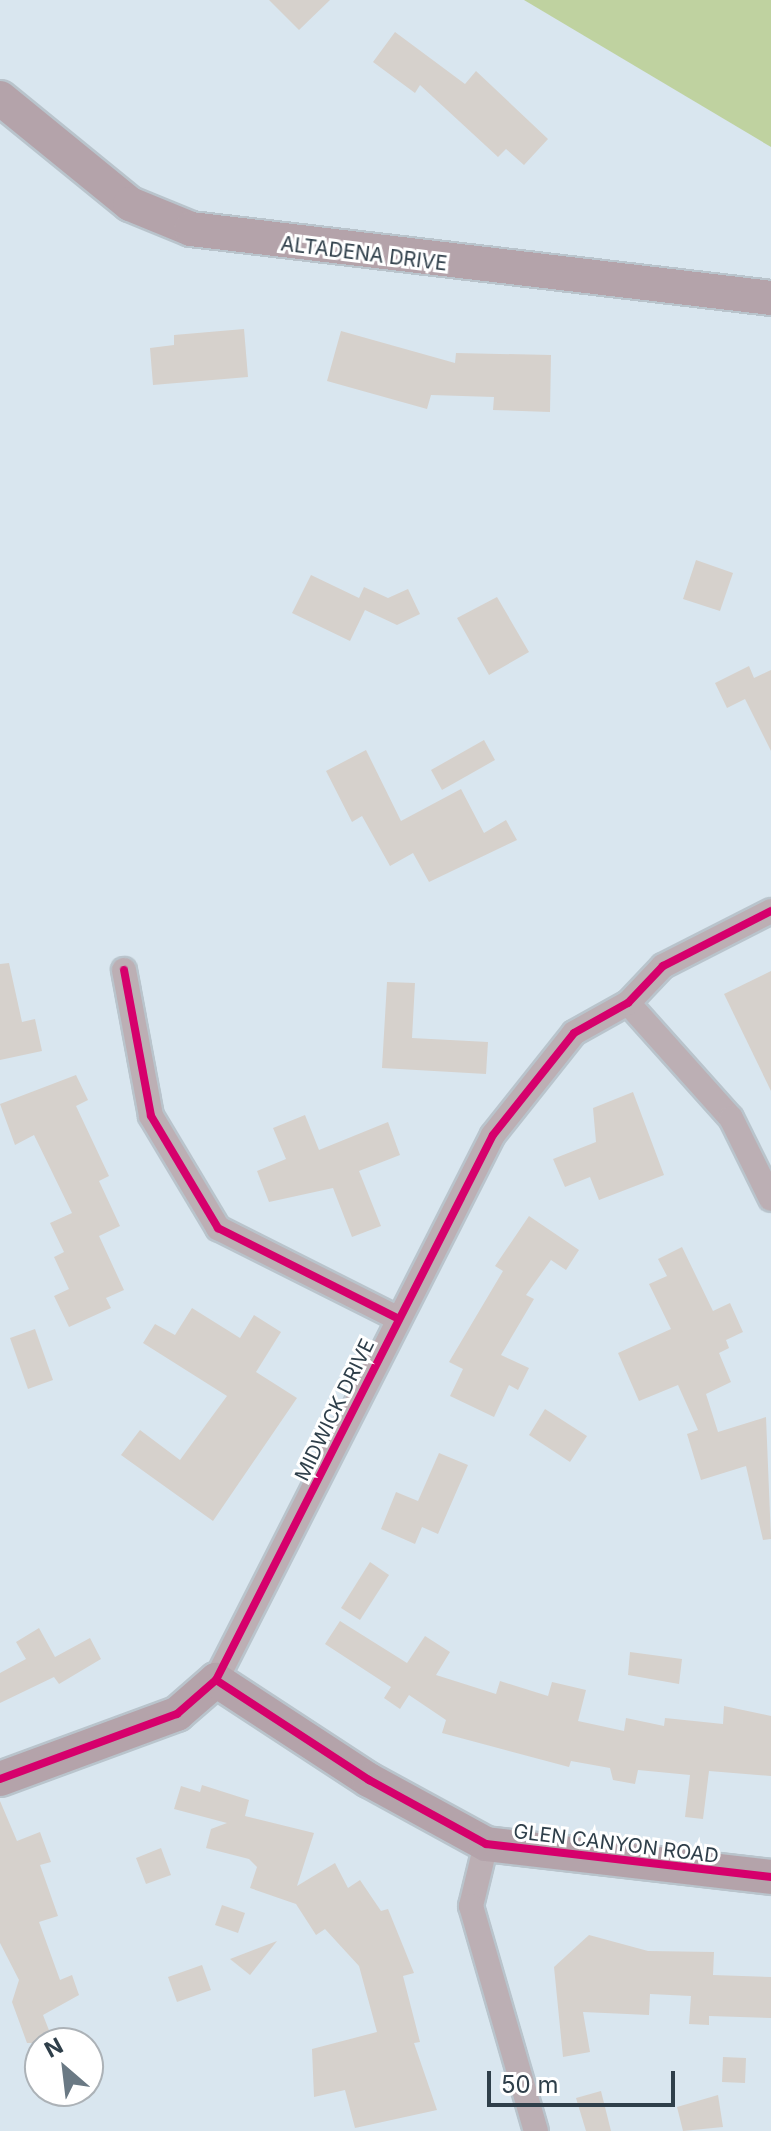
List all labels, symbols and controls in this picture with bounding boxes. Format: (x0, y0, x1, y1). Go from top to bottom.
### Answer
street label: ALTADENA DRIVE (279, 232, 449, 276)
street label: MIDWICK DRIVE (290, 1335, 380, 1485)
street label: GLEN CANYON ROAD (512, 1819, 720, 1869)
north arrow (24, 2027, 104, 2107)
text: N (40, 2032, 67, 2063)
scale bar (491, 2055, 679, 2105)
text: 50 m (501, 2070, 559, 2099)

